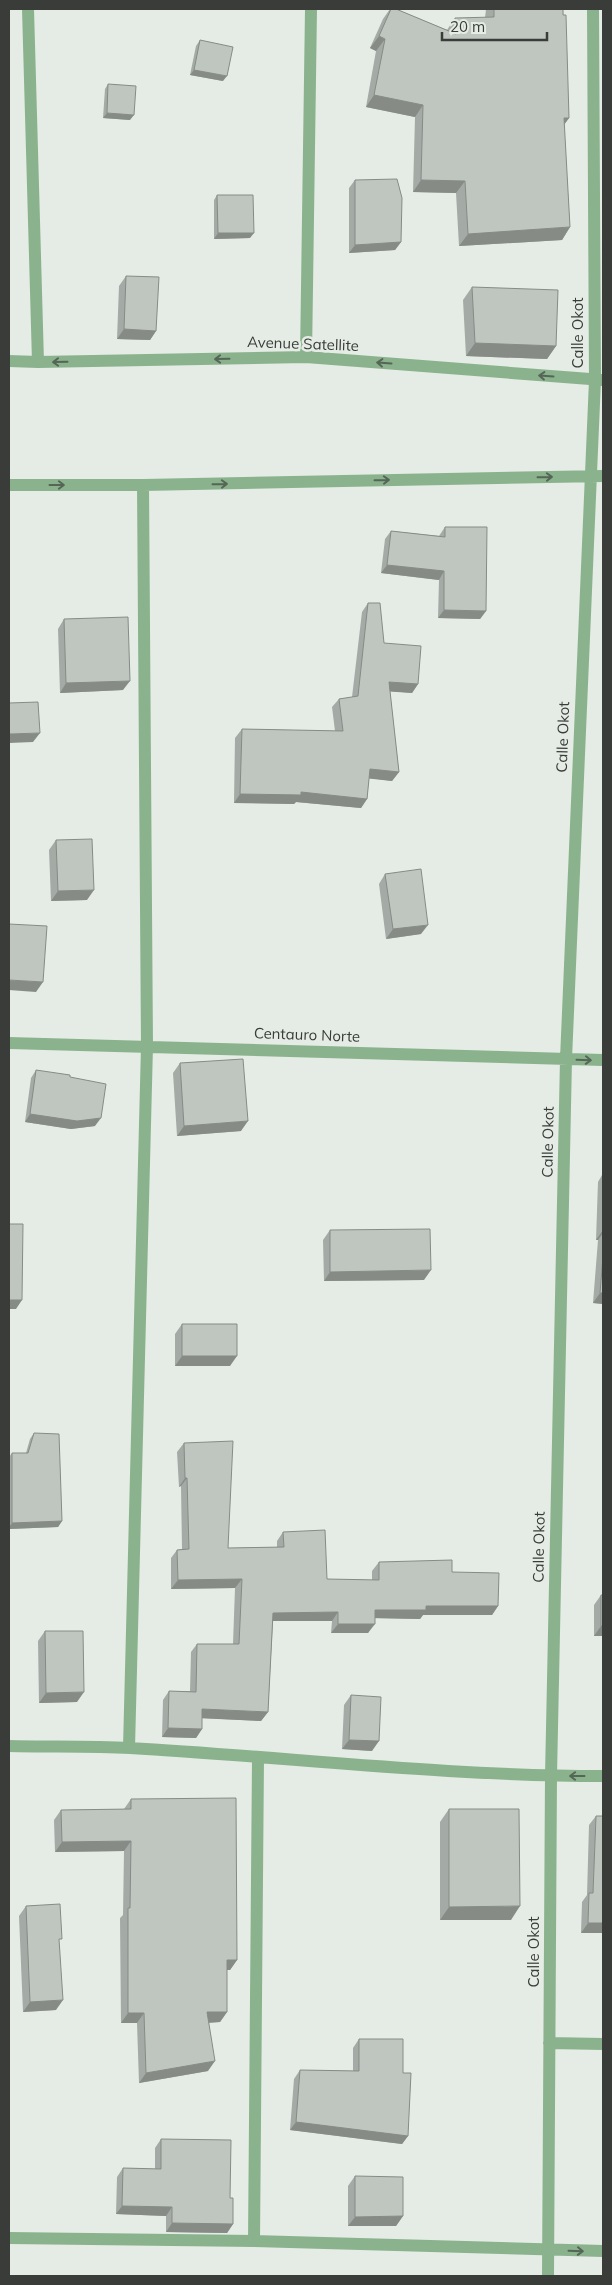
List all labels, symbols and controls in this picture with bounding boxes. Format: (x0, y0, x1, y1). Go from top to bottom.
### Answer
scale bar (442, 10, 547, 42)
text: 20 m (450, 17, 485, 36)
street label: Calle Okot (568, 297, 587, 369)
street label: Avenue Satellite (247, 332, 359, 355)
one-way arrow (214, 354, 230, 364)
one-way arrow (52, 357, 68, 367)
one-way arrow (377, 359, 393, 368)
one-way arrow (539, 371, 555, 381)
one-way arrow (536, 472, 553, 482)
one-way arrow (374, 475, 390, 485)
one-way arrow (212, 479, 228, 489)
one-way arrow (49, 480, 65, 490)
street label: Calle Okot (552, 701, 573, 773)
street label: Centauro Norte (254, 1023, 361, 1046)
one-way arrow (576, 1055, 592, 1064)
street label: Calle Okot (537, 1106, 558, 1178)
street label: Calle Okot (528, 1511, 549, 1583)
one-way arrow (569, 1771, 586, 1781)
street label: Calle Okot (524, 1916, 543, 1988)
one-way arrow (568, 2246, 584, 2255)

